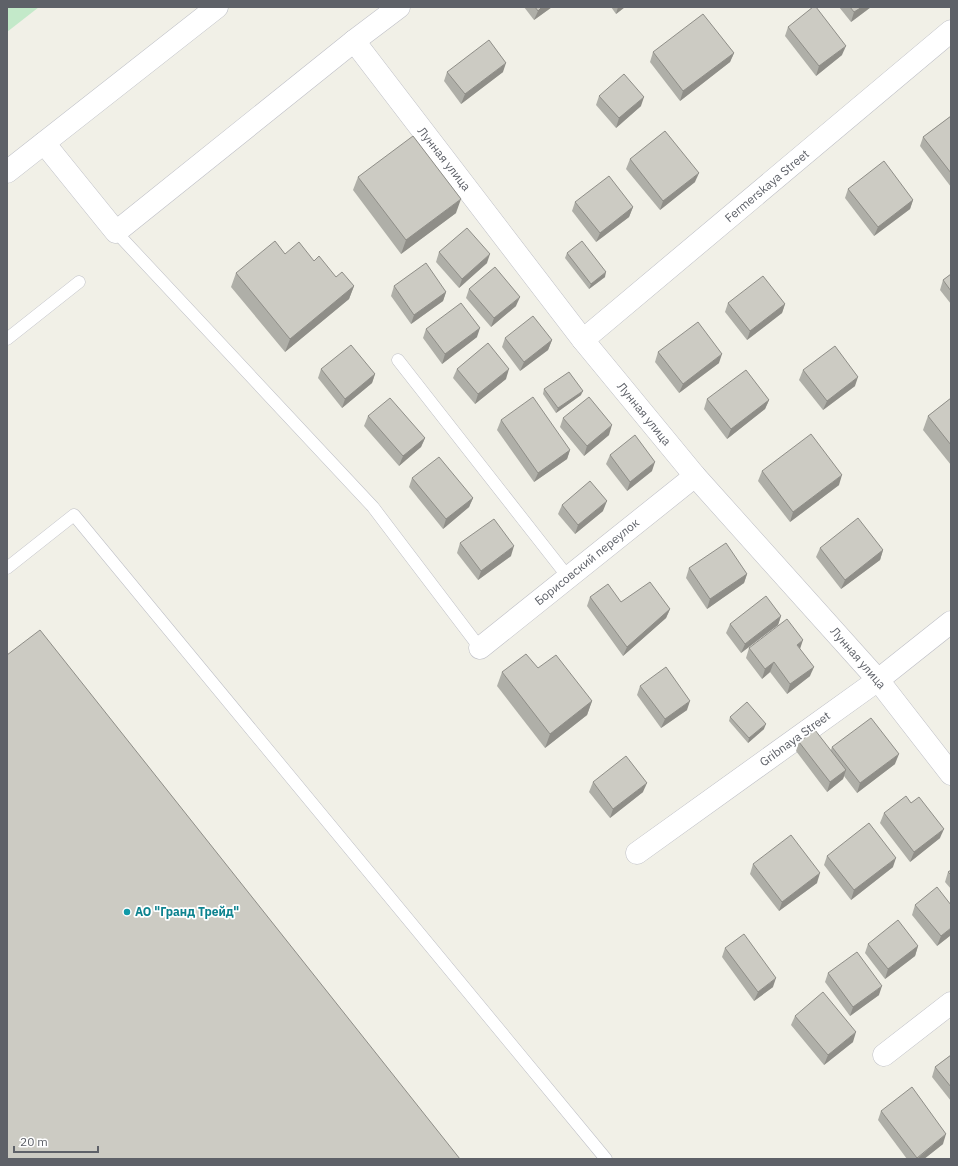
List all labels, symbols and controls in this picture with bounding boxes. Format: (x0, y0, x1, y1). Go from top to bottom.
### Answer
street label: Лунная улица (415, 124, 474, 194)
street label: Fermerskaya Street (722, 146, 812, 225)
street label: Лунная улица (614, 379, 675, 449)
street label: Борисовский переулок (531, 515, 642, 608)
street label: Лунная улица (827, 624, 890, 692)
street label: Gribnaya Street (756, 708, 833, 769)
place label: АО "Гранд Трейд" (135, 904, 239, 919)
marker: АО "Гранд Трейд" (122, 907, 132, 917)
scale bar (14, 1128, 98, 1154)
text: 20 m (20, 1134, 48, 1149)

